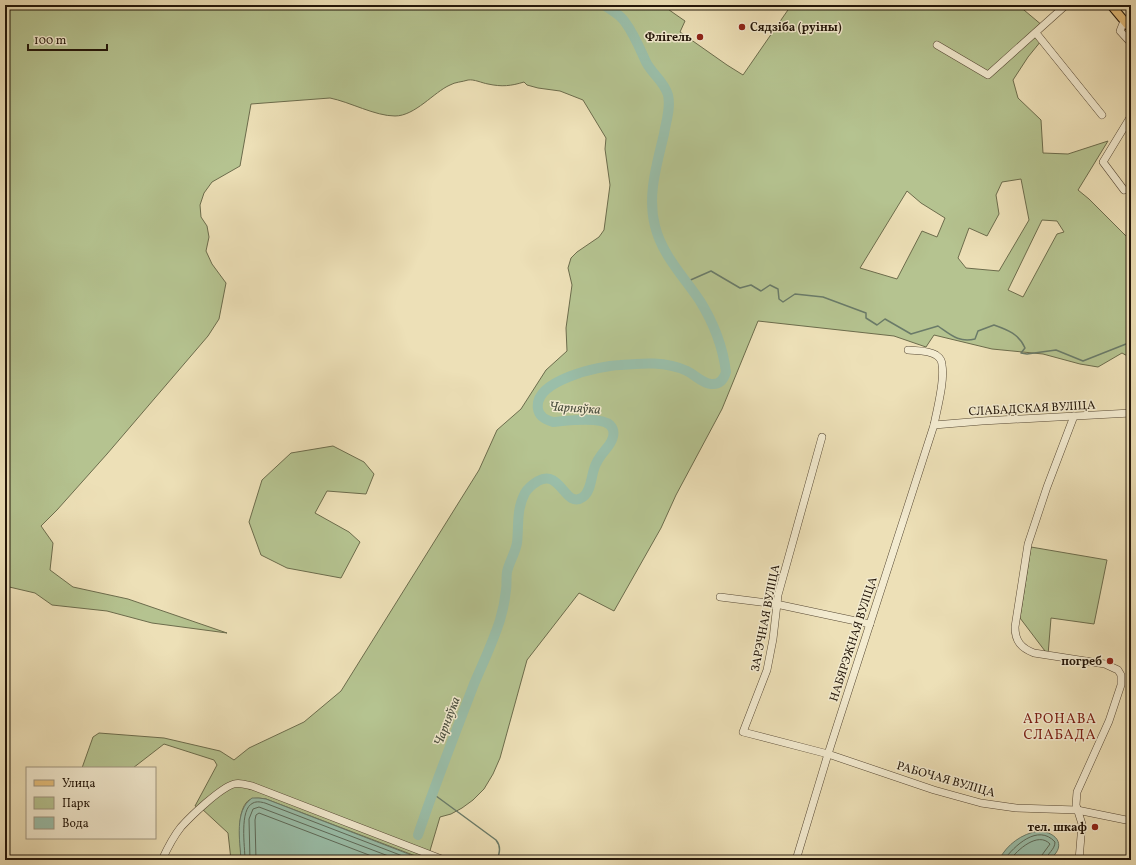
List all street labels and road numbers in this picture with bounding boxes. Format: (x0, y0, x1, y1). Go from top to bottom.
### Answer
street label: СЛАБАДСКАЯ ВУЛІЦА (968, 398, 1096, 420)
street label: ЗАРЭЧНАЯ ВУЛІЦА (748, 563, 784, 673)
street label: НАБЯРЭЖНАЯ ВУЛІЦА (826, 574, 882, 704)
street label: РАБОЧАЯ ВУЛІЦА (895, 758, 997, 802)

